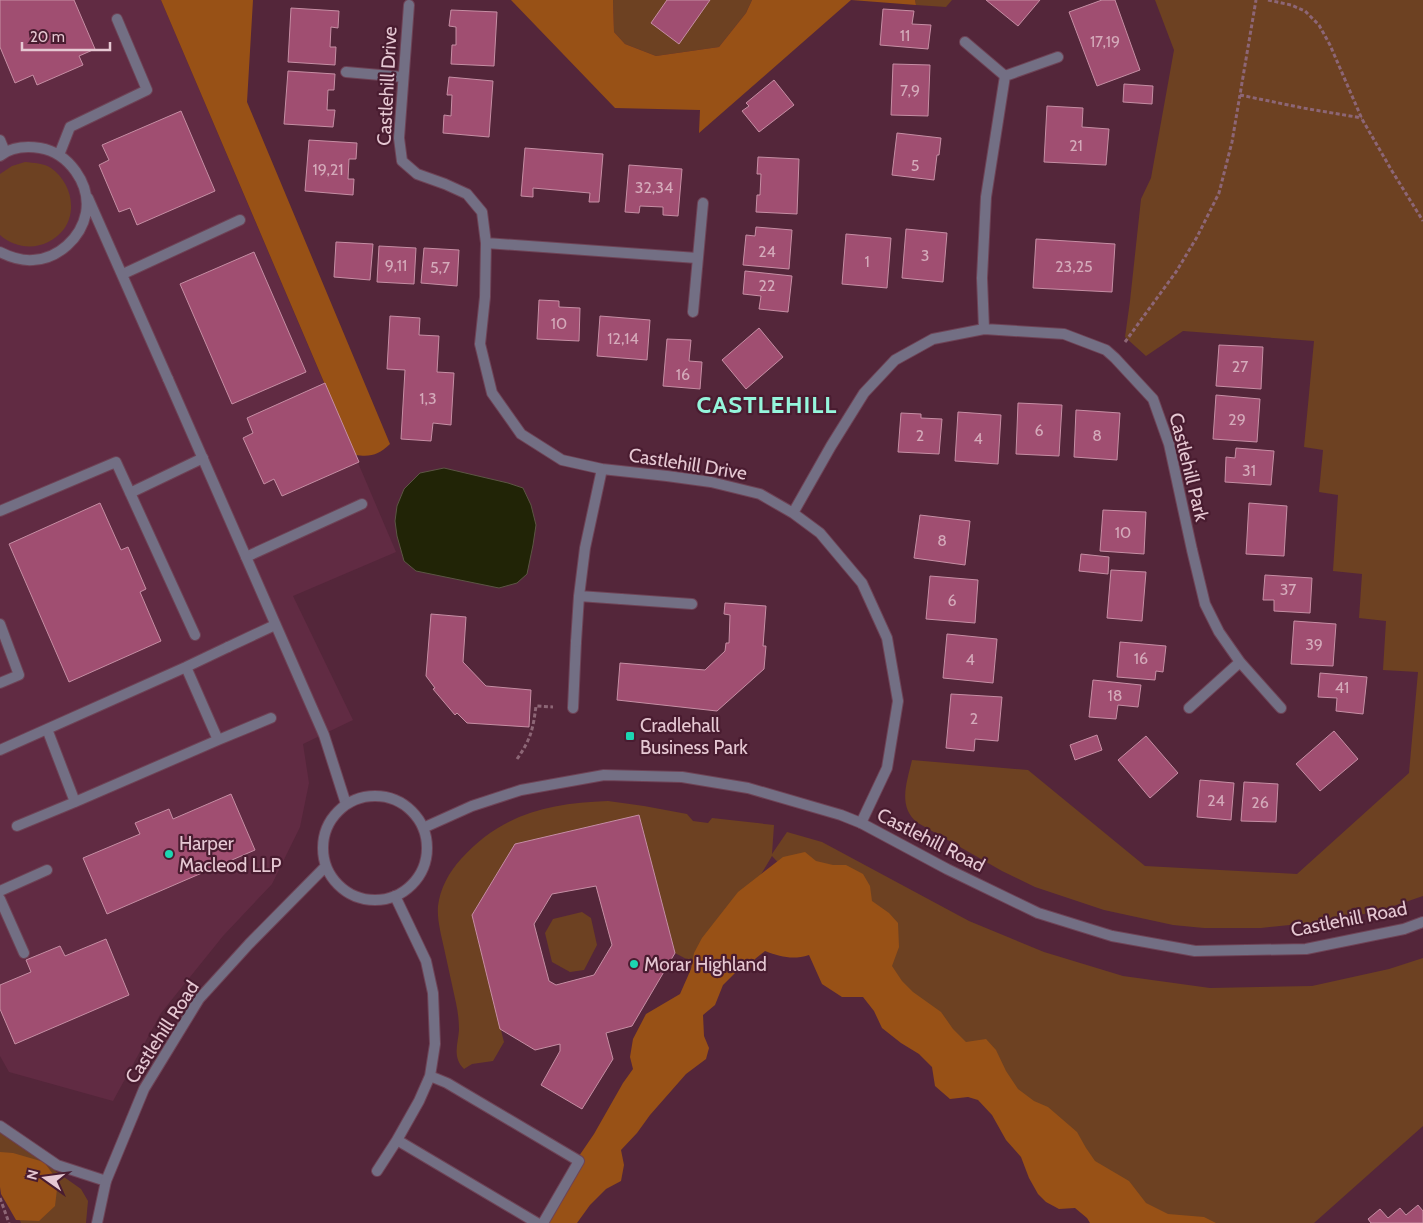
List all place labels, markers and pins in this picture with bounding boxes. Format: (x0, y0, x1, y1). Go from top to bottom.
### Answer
place label: Cradlehall Business Park (640, 714, 748, 759)
marker: Cradlehall Business Park (624, 730, 636, 742)
place label: Harper Macleod LLP (179, 832, 281, 877)
marker: Harper Macleod LLP (163, 848, 175, 860)
place label: Morar Highland (644, 953, 767, 976)
marker: Morar Highland (628, 958, 640, 970)

